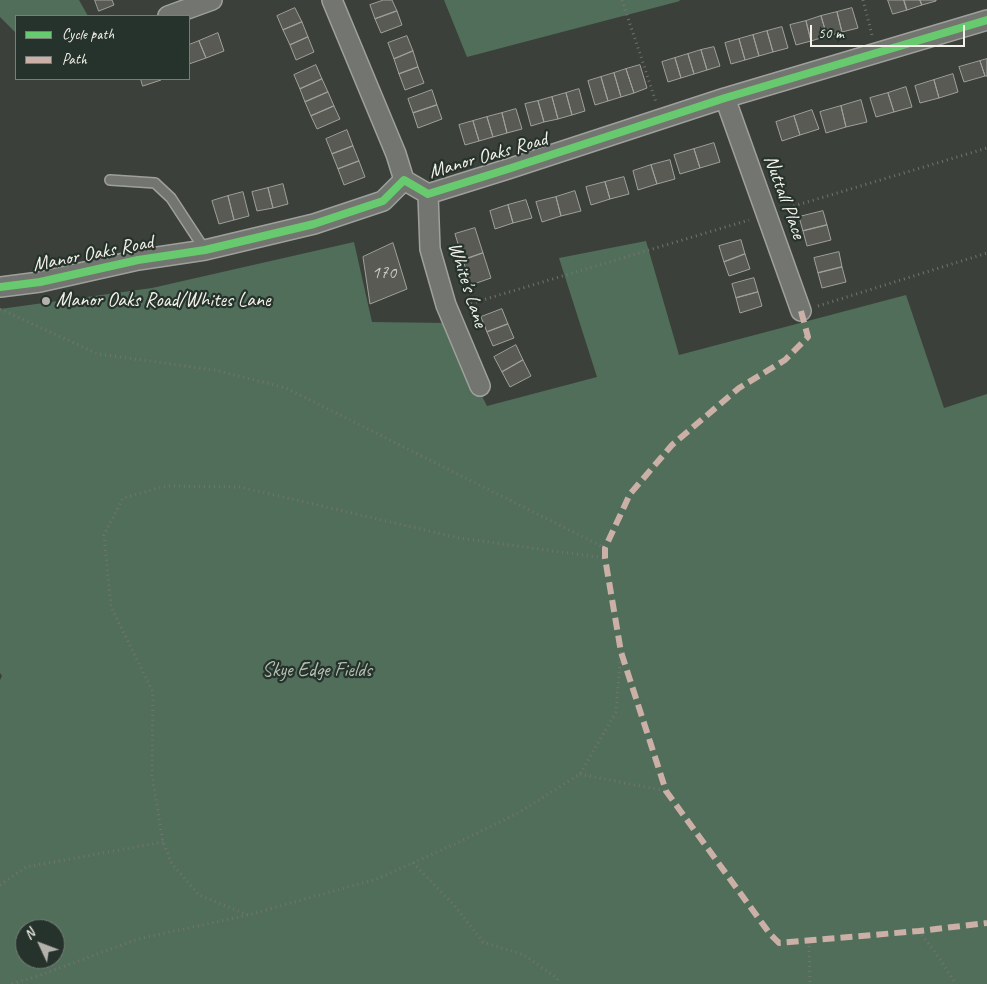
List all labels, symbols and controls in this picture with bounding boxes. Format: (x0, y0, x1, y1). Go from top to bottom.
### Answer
legend (15, 15, 190, 80)
scale bar (812, 15, 967, 47)
text: 50 m (818, 24, 844, 43)
text: Cycle path (62, 25, 114, 44)
text: Path (62, 50, 87, 69)
street label: Manor Oaks Road (426, 128, 550, 184)
street label: Nuttall Place (758, 152, 810, 242)
street label: Manor Oaks Road (31, 231, 155, 277)
street label: White's Lane (442, 239, 492, 331)
house number: 170 (372, 262, 396, 284)
place label: Manor Oaks Road/Whites Lane (56, 289, 270, 313)
marker: Manor Oaks Road/Whites Lane (40, 295, 52, 307)
park label: Skye Edge Fields (262, 659, 372, 683)
north arrow (15, 919, 65, 969)
text: N (20, 925, 39, 943)

